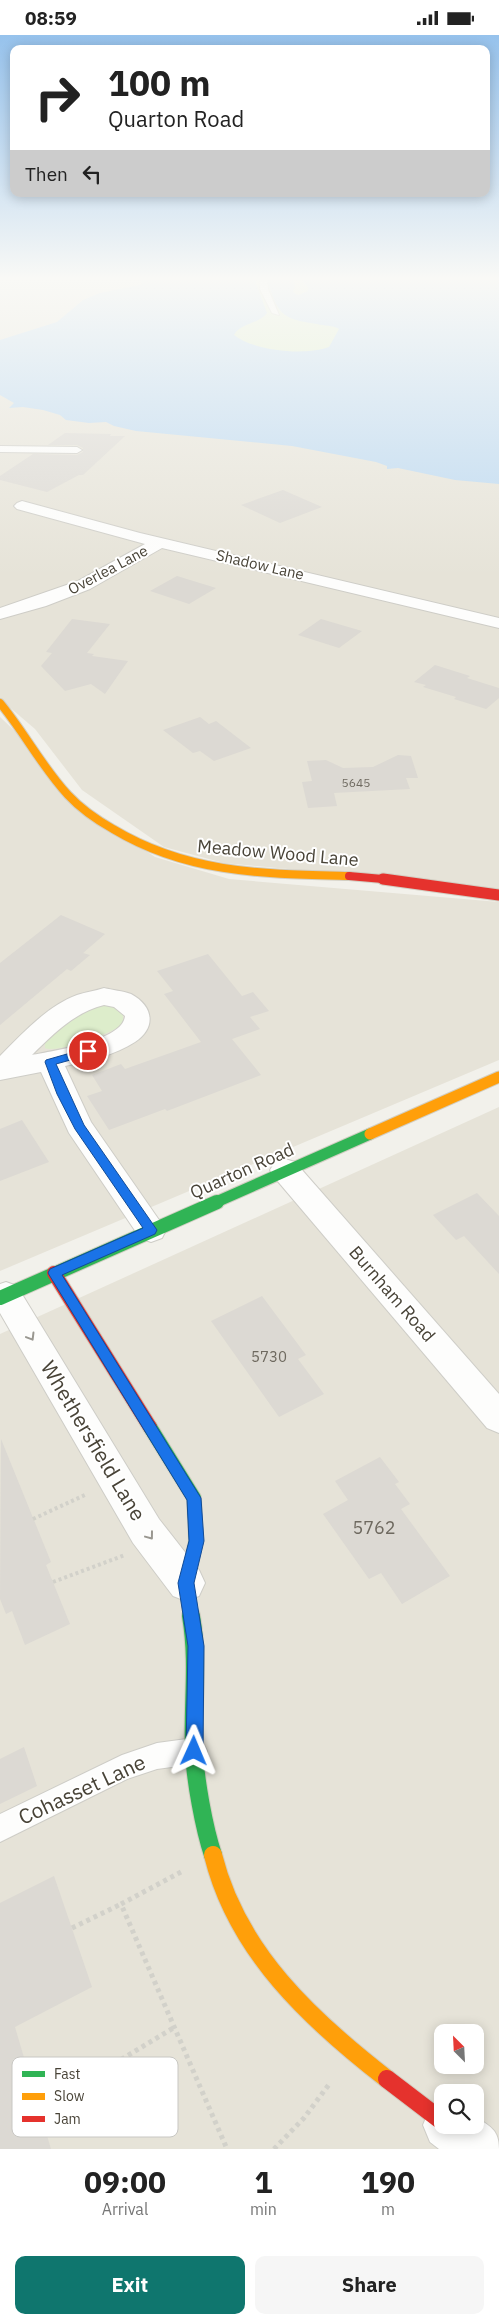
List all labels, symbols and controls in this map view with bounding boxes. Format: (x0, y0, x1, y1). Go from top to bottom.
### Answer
text: 08:59 (25, 6, 77, 30)
text: 100 m (108, 60, 211, 106)
icon: right (25, 65, 90, 130)
text: Quarton Road (108, 104, 244, 133)
icon: left (78, 160, 106, 188)
text: Then (25, 162, 68, 186)
street label: Overlea Lane (65, 541, 151, 599)
street label: Shadow Lane (214, 545, 306, 584)
house number: 5645 (342, 775, 370, 790)
street label: Meadow Wood Lane (196, 834, 360, 871)
pin (67, 1030, 109, 1072)
icon: arrive (74, 1037, 102, 1065)
street label: Quarton Road (186, 1137, 297, 1204)
street label: Burnham Road (344, 1241, 440, 1346)
one-way arrow (25, 1331, 35, 1340)
house number: 5730 (251, 1347, 287, 1366)
street label: Whethersfield Lane (35, 1355, 153, 1526)
house number: 5762 (352, 1516, 396, 1539)
one-way arrow (144, 1530, 153, 1540)
position arrow (167, 1724, 219, 1776)
street label: Cohasset Lane (13, 1747, 150, 1831)
north arrow (434, 2024, 484, 2074)
map controls (434, 2024, 484, 2134)
legend (12, 2057, 178, 2137)
text: Fast (54, 2065, 80, 2083)
button: search (434, 2084, 484, 2134)
text: Slow (54, 2087, 85, 2105)
text: Jam (54, 2110, 81, 2128)
text: 09:00 (84, 2162, 166, 2201)
text: 1 (254, 2162, 272, 2201)
text: 190 (361, 2162, 415, 2201)
text: Arrival (102, 2199, 148, 2219)
text: min (250, 2199, 277, 2219)
text: m (381, 2199, 395, 2219)
button: Exit (15, 2256, 245, 2314)
button: Share (255, 2256, 484, 2314)

